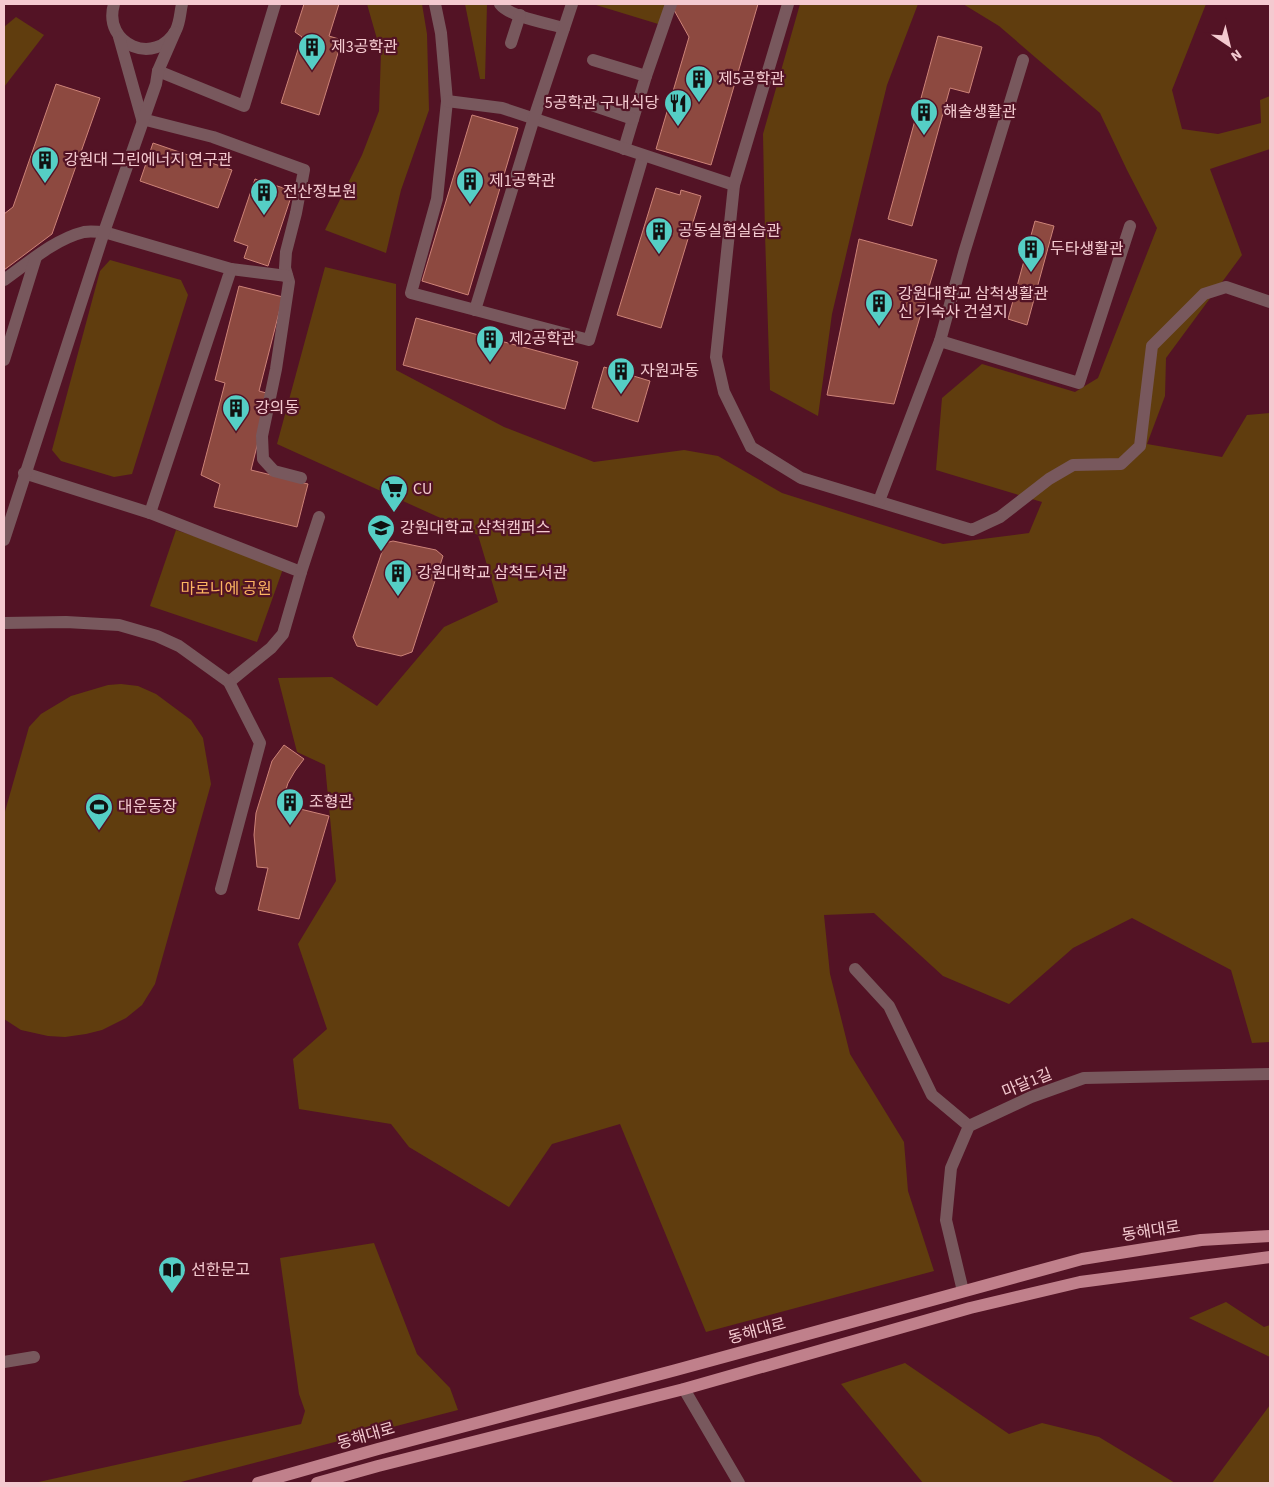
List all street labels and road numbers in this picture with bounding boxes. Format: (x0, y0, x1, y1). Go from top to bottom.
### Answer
street label: 마달1길 (999, 1063, 1055, 1103)
street label: 동해대로 (1120, 1215, 1182, 1246)
street label: 동해대로 (726, 1313, 789, 1349)
street label: 동해대로 (335, 1417, 398, 1455)

